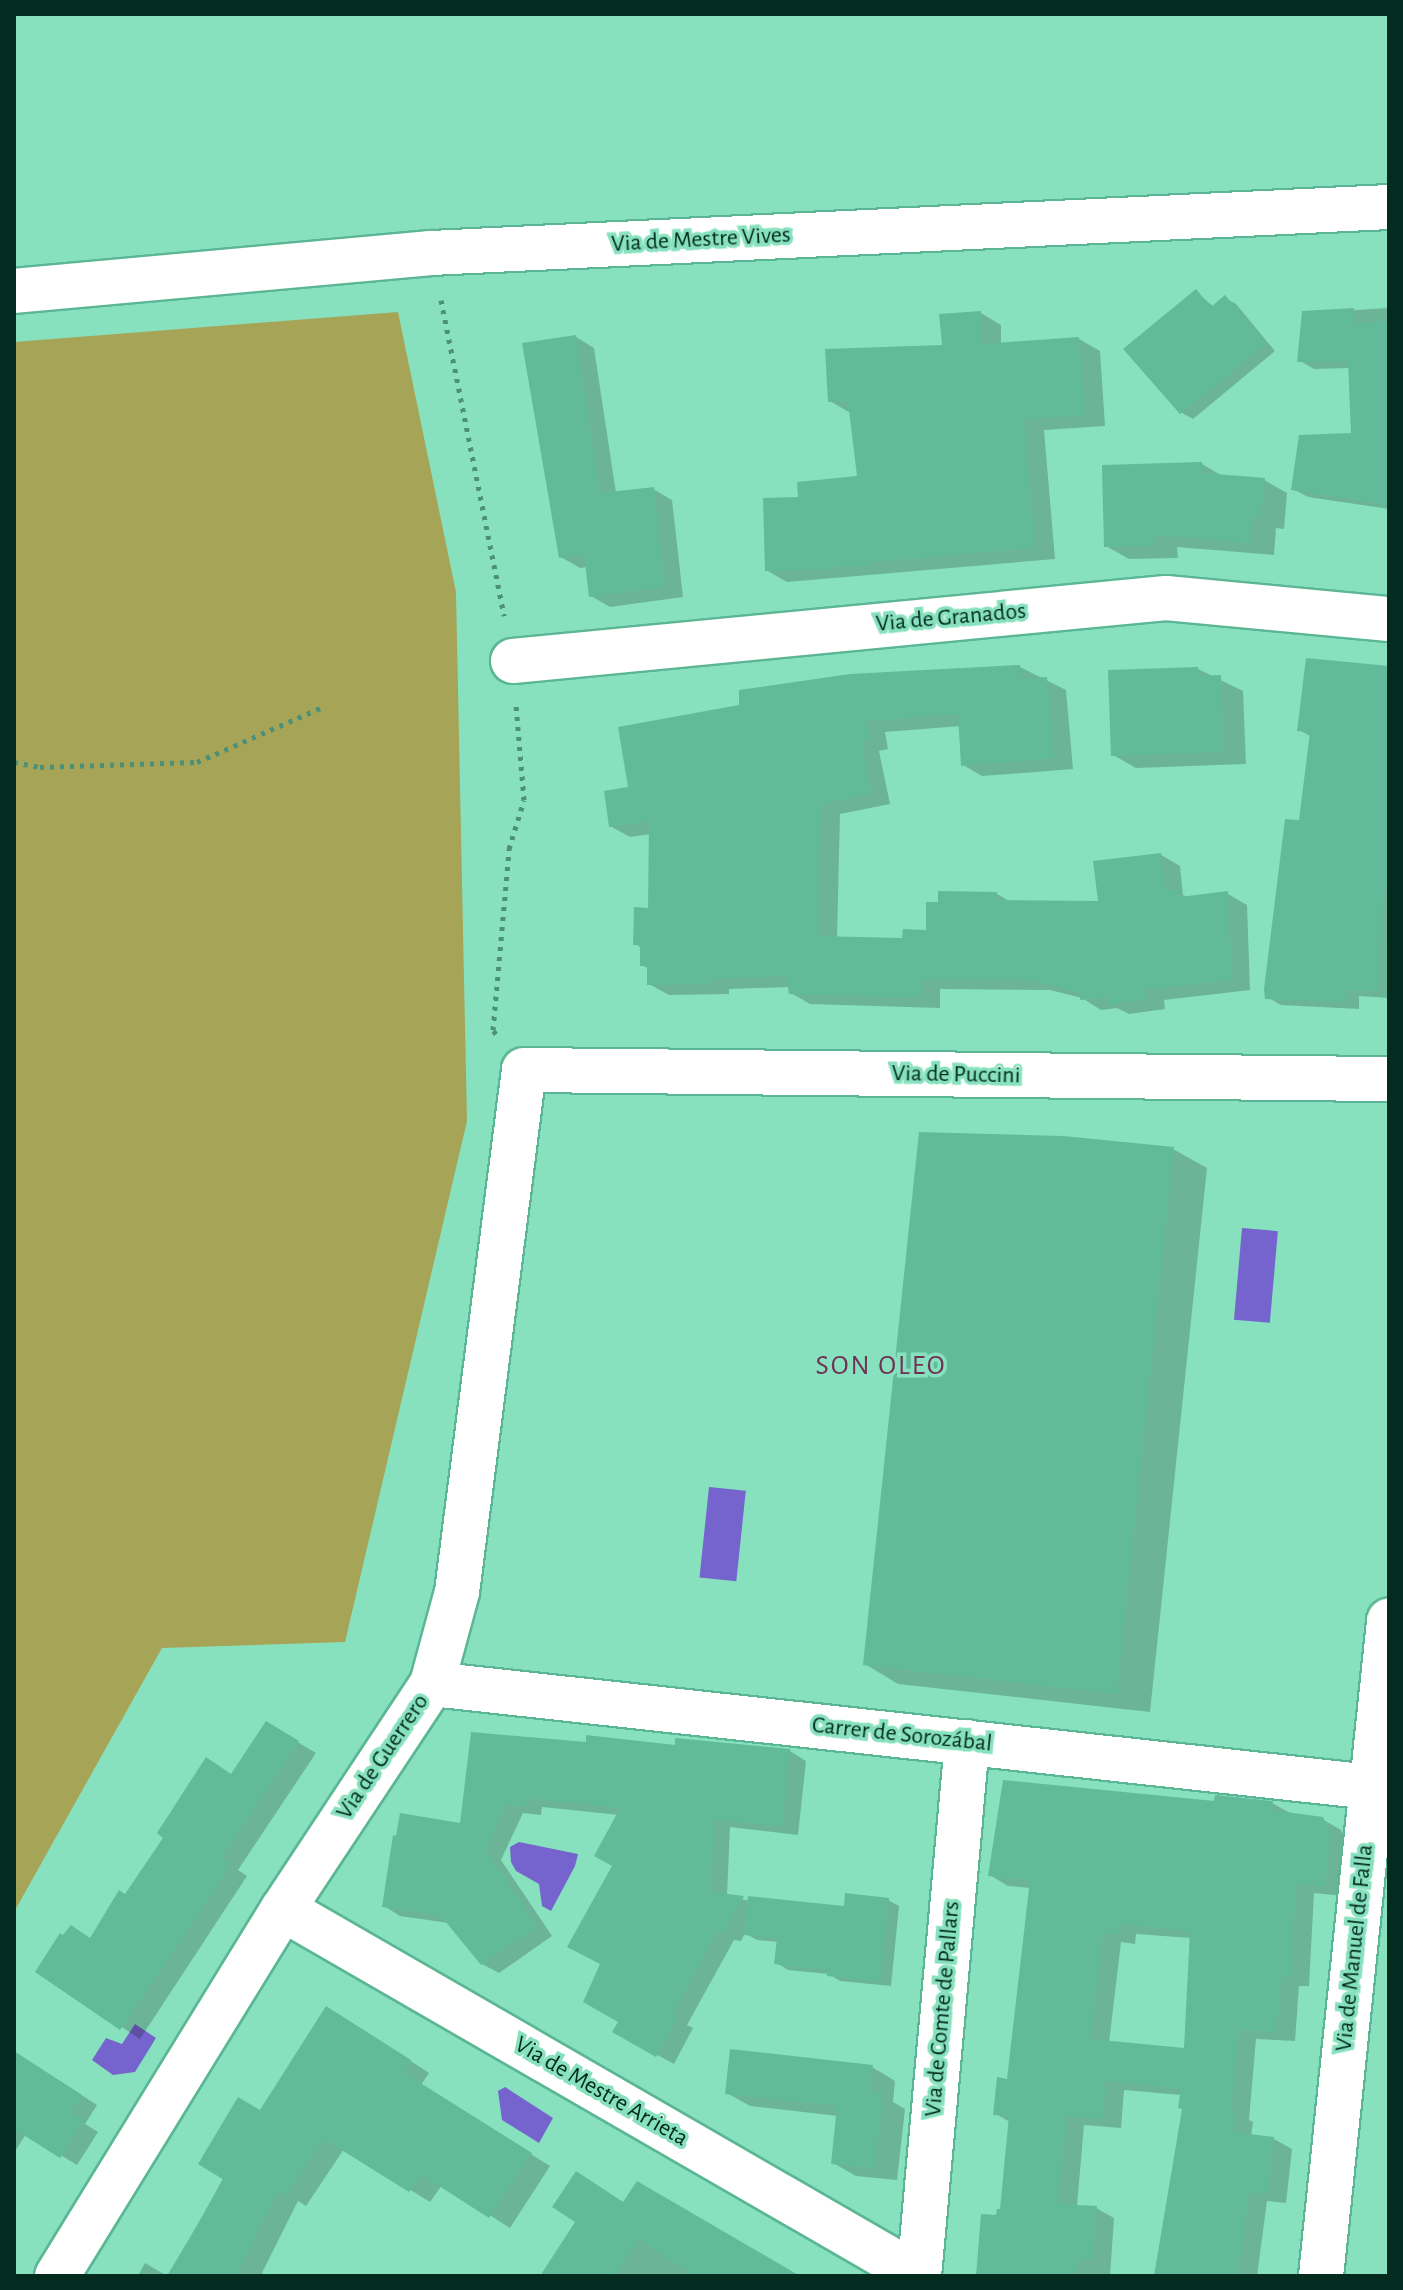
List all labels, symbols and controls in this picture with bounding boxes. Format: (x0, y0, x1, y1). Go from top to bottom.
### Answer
street label: Via de Mestre Vives (611, 221, 791, 259)
street label: Via de Granados (875, 597, 1027, 639)
street label: Via de Puccini (891, 1059, 1021, 1091)
district label: SON OLEO (816, 1349, 946, 1383)
street label: Via de Guerrero (330, 1689, 436, 1825)
street label: Carrer de Sorozábal (811, 1711, 993, 1759)
street label: Via de Manuel de Falla (1330, 1843, 1380, 2053)
street label: Via de Comte de Pallars (919, 1900, 967, 2118)
street label: Via de Mestre Arrieta (509, 2031, 693, 2153)

